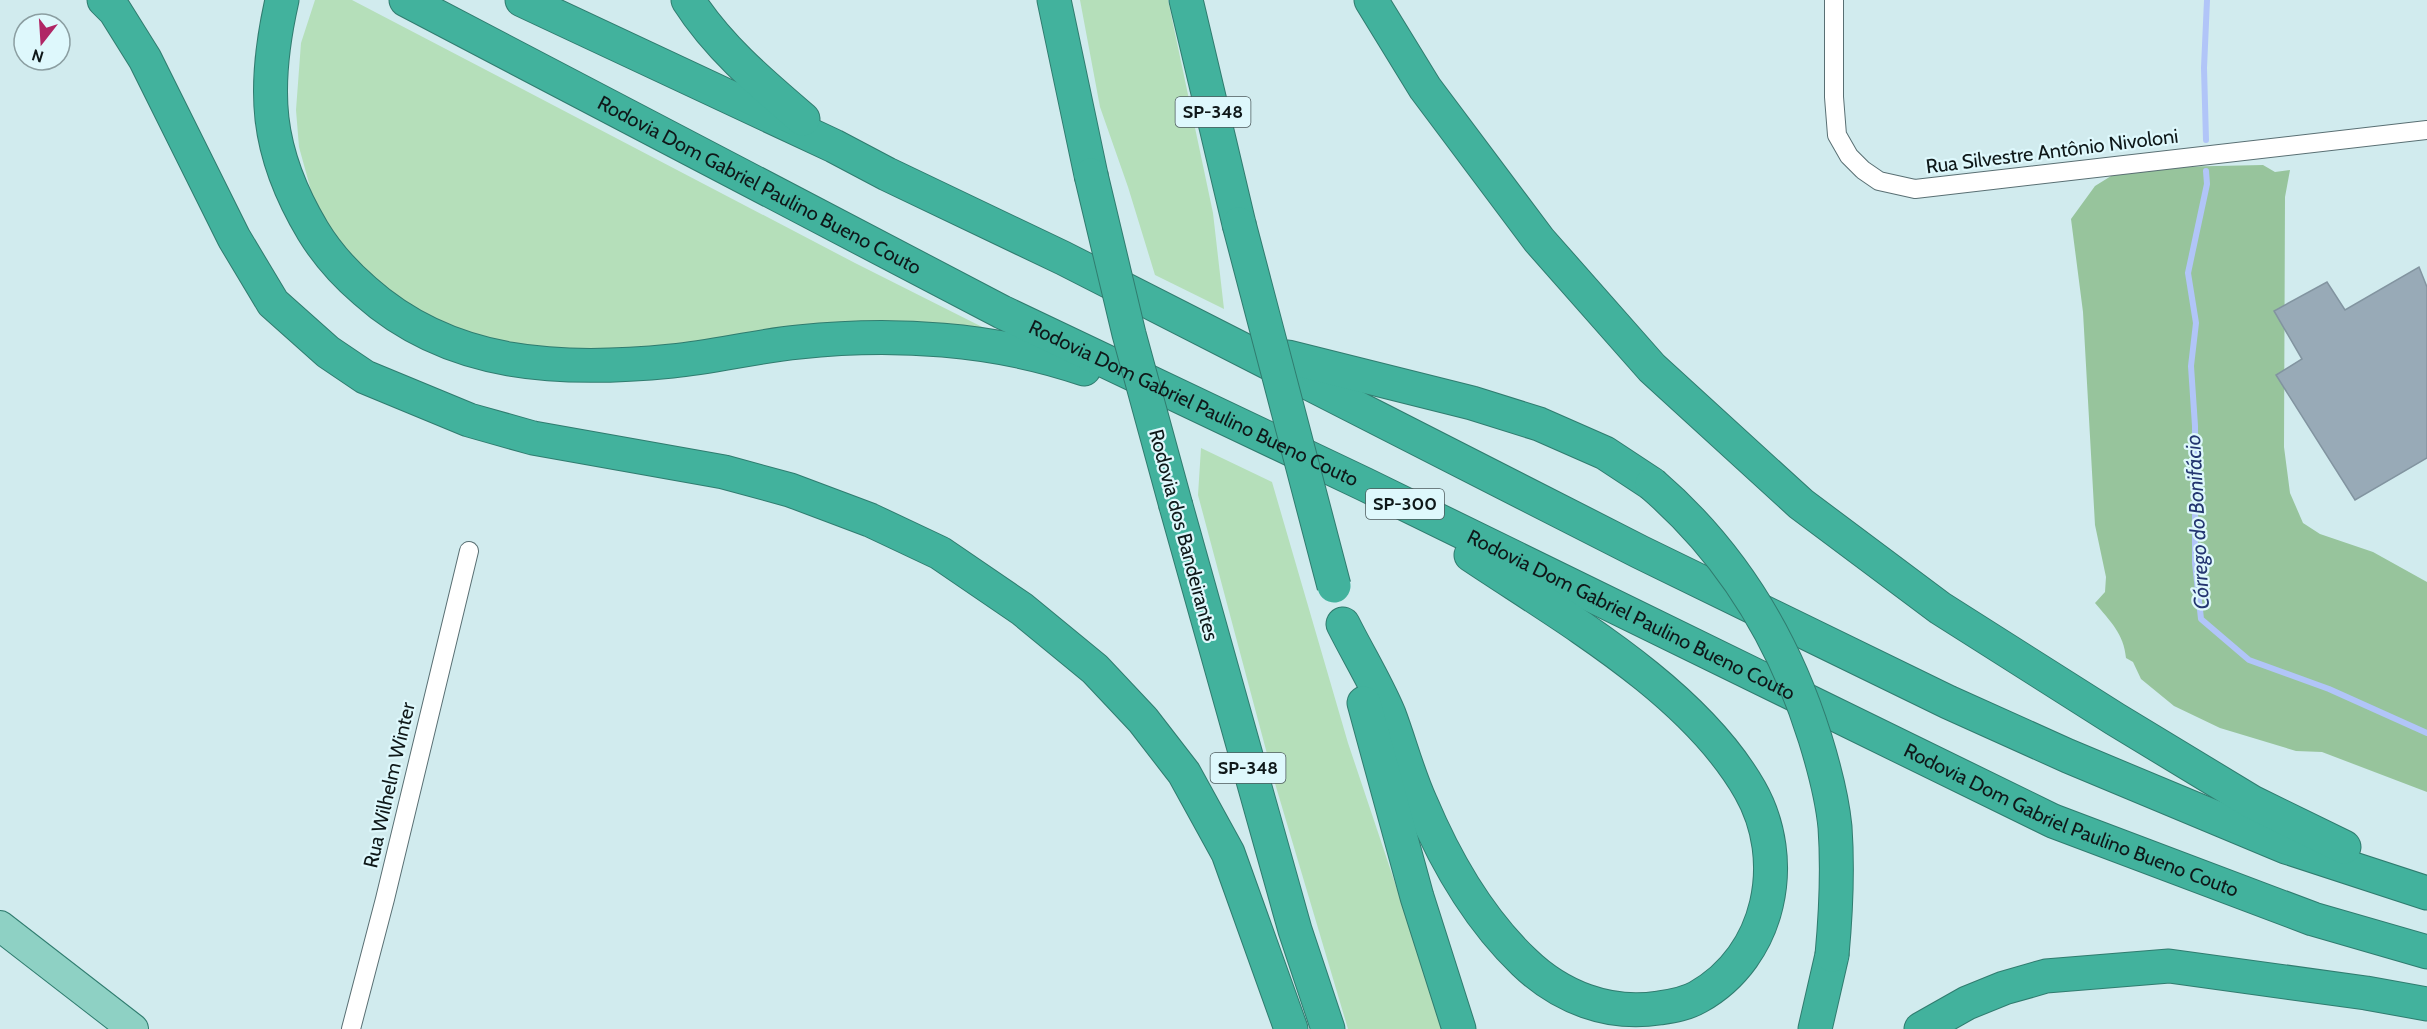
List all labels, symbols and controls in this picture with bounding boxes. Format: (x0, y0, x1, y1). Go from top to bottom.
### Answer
north arrow (12, 12, 72, 72)
text: N (30, 45, 46, 67)
street label: Rodovia Dom Gabriel Paulino Bueno Couto (594, 90, 925, 280)
road number: SP-348 (1176, 97, 1250, 127)
street label: Rua Silvestre Antônio Nivoloni (1924, 124, 2180, 178)
street label: Rodovia Dom Gabriel Paulino Bueno Couto (1025, 315, 1362, 492)
street label: Rodovia dos Bandeirantes (1144, 427, 1224, 643)
water label: Córrego do Bonifácio (2180, 434, 2214, 610)
road number: SP-300 (1366, 489, 1444, 519)
street label: Rodovia Dom Gabriel Paulino Bueno Couto (1463, 524, 1799, 705)
street label: Rua Wilhelm Winter (358, 699, 420, 870)
street label: Rodovia Dom Gabriel Paulino Bueno Couto (1900, 738, 2242, 902)
road number: SP-348 (1210, 753, 1286, 783)

